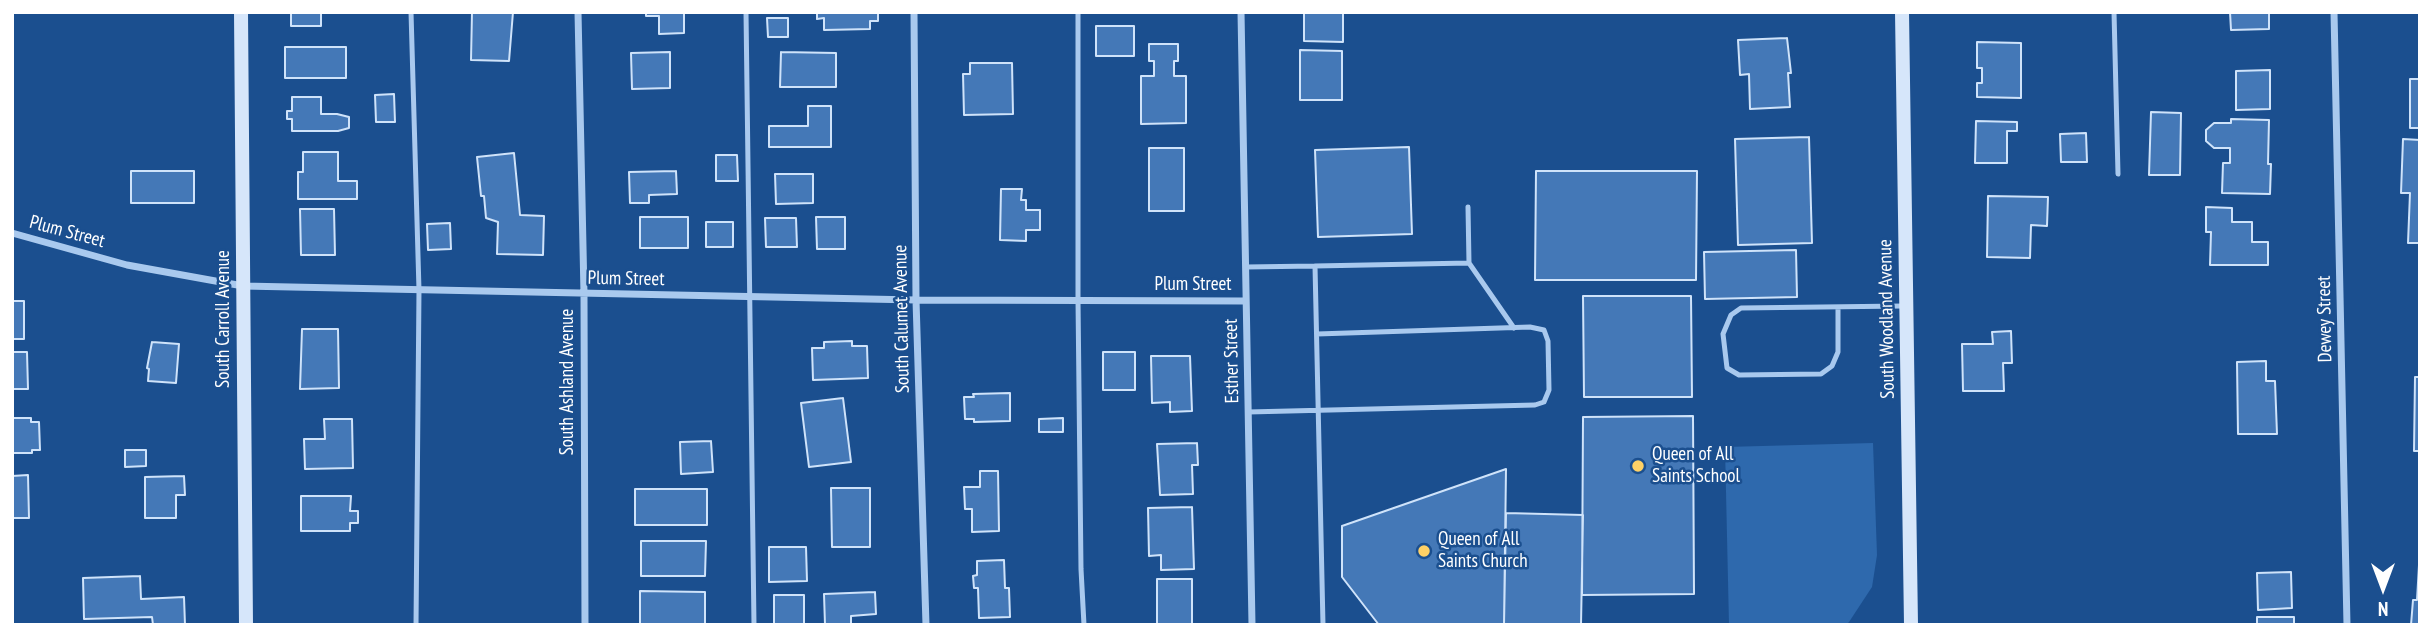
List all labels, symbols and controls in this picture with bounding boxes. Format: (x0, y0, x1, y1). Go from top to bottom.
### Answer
street label: Plum Street (27, 211, 107, 253)
street label: South Woodland Avenue (1874, 239, 1900, 399)
street label: South Calumet Avenue (889, 245, 915, 393)
street label: South Carroll Avenue (213, 250, 235, 388)
street label: Plum Street (587, 267, 665, 291)
street label: Plum Street (1155, 274, 1231, 296)
street label: Dewey Street (2313, 275, 2337, 363)
street label: South Ashland Avenue (557, 309, 579, 455)
street label: Esther Street (1220, 319, 1244, 403)
place label: Queen of All Saints School (1652, 444, 1740, 488)
marker: Queen of All Saints School (1630, 458, 1646, 474)
place label: Queen of All Saints Church (1438, 529, 1528, 573)
marker: Queen of All Saints Church (1416, 543, 1432, 559)
north arrow (2348, 553, 2418, 623)
text: N (2378, 597, 2388, 621)

